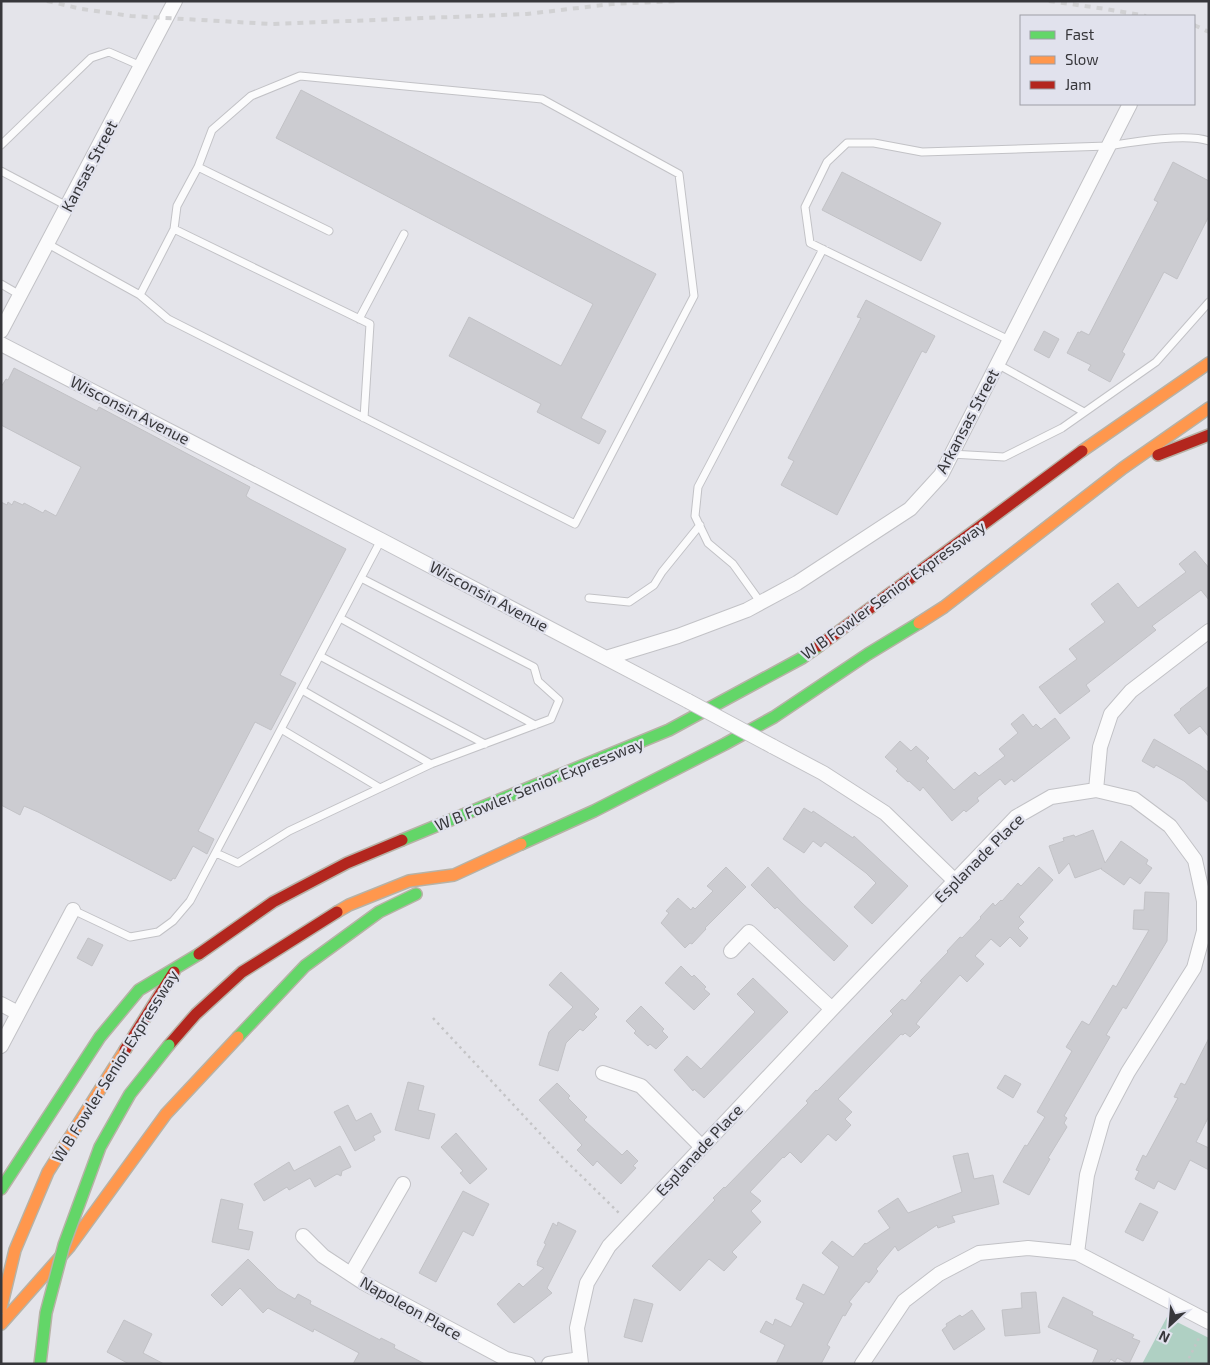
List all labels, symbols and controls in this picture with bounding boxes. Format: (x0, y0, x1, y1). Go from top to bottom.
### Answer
legend (1020, 15, 1195, 105)
text: Fast (1065, 25, 1095, 43)
text: Slow (1065, 50, 1099, 68)
text: Jam (1065, 75, 1091, 93)
street label: Kansas Street (57, 117, 121, 215)
street label: Arkansas Street (931, 365, 1002, 476)
street label: Wisconsin Avenue (67, 371, 193, 448)
street label: W B Fowler Senior Expressway (797, 516, 989, 663)
street label: Wisconsin Avenue (427, 556, 552, 635)
street label: W B Fowler Senior Expressway (432, 733, 646, 834)
street label: Esplanade Place (930, 809, 1027, 906)
street label: W B Fowler Senior Expressway (47, 966, 182, 1165)
street label: Esplanade Place (651, 1100, 746, 1199)
street label: Napoleon Place (357, 1272, 465, 1343)
north arrow (1145, 1300, 1195, 1350)
text: N (1156, 1327, 1172, 1347)

